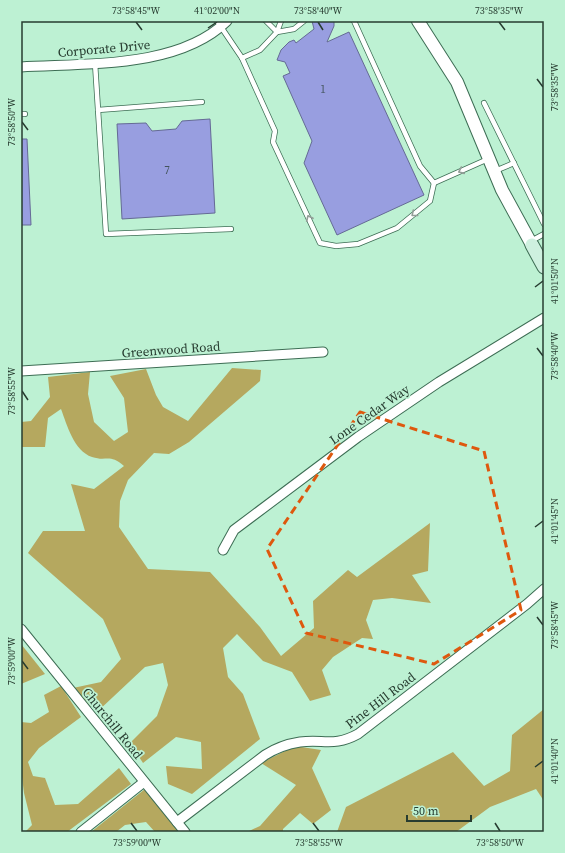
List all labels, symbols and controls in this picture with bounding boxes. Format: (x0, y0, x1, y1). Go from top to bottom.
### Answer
text: 73°58'45"W (112, 4, 161, 17)
text: 41°02'00"N (194, 4, 240, 17)
text: 73°58'40"W (294, 4, 343, 17)
text: 73°58'35"W (475, 4, 524, 17)
street label: Corporate Drive (57, 36, 151, 61)
text: 73°58'35"W (548, 62, 561, 111)
house number: 1 (320, 82, 326, 97)
text: 73°58'50"W (5, 97, 18, 146)
house number: 7 (164, 163, 170, 178)
one-way arrow (458, 166, 466, 174)
one-way arrow (412, 210, 419, 217)
one-way arrow (306, 215, 314, 223)
text: 41°01'50"N (548, 258, 561, 304)
text: 73°58'40"W (548, 331, 561, 380)
street label: Greenwood Road (121, 338, 222, 361)
text: 73°58'55"W (5, 366, 18, 415)
street label: Lone Cedar Way (326, 380, 413, 448)
text: 41°01'45"N (548, 498, 561, 544)
text: 73°58'45"W (548, 600, 561, 649)
text: 73°59'00"W (5, 636, 18, 685)
street label: Pine Hill Road (342, 668, 419, 732)
street label: Churchill Road (79, 684, 147, 763)
text: 41°01'40"N (548, 738, 561, 784)
scale bar (407, 797, 471, 823)
text: 50 m (413, 803, 439, 819)
text: 73°59'00"W (113, 836, 162, 849)
text: 73°58'55"W (295, 836, 344, 849)
text: 73°58'50"W (476, 836, 525, 849)

